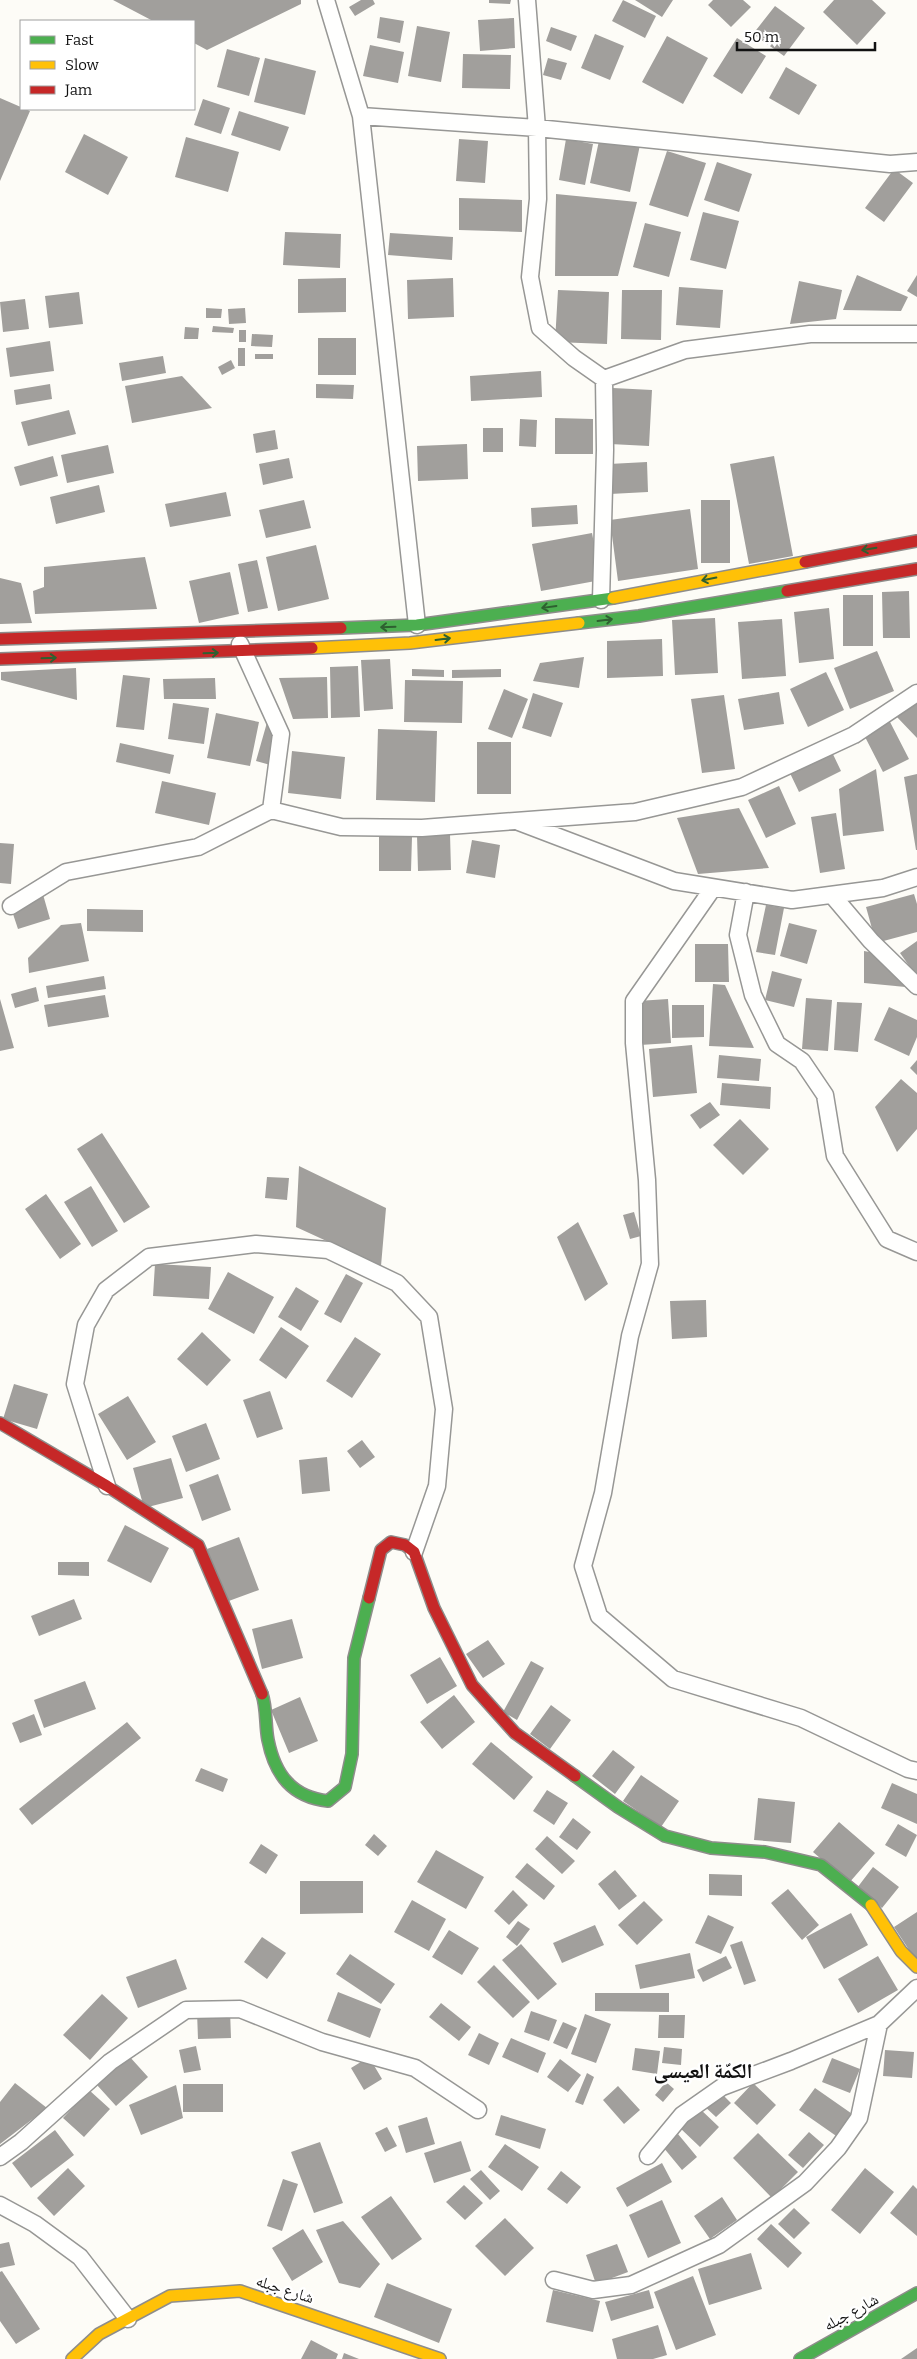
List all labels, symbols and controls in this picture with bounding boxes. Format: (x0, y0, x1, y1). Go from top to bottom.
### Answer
legend (20, 20, 195, 110)
scale bar (737, 20, 874, 52)
text: 50 m (744, 28, 780, 46)
text: Fast (65, 31, 94, 49)
text: Slow (65, 56, 100, 74)
text: Jam (64, 81, 93, 99)
one-way arrow (861, 545, 877, 555)
one-way arrow (702, 575, 718, 584)
one-way arrow (542, 602, 558, 612)
one-way arrow (596, 615, 612, 625)
one-way arrow (380, 622, 396, 631)
one-way arrow (435, 634, 451, 644)
one-way arrow (202, 648, 219, 658)
one-way arrow (40, 653, 56, 662)
district label: الكمّة العيسى (653, 2058, 753, 2084)
street label: شارع جبله (253, 2271, 316, 2308)
street label: شارع جبله (820, 2289, 882, 2336)

